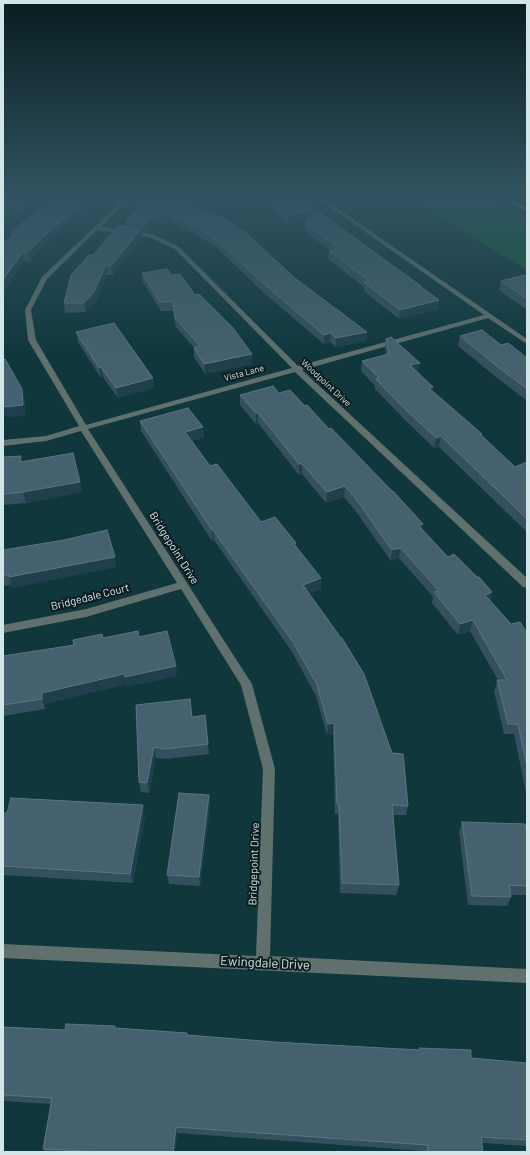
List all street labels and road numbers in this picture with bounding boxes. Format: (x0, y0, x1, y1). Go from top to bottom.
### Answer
street label: Woodpoint Drive (299, 357, 353, 409)
street label: Vista Lane (223, 362, 265, 384)
street label: Bridgepoint Drive (146, 509, 202, 587)
street label: Bridgedale Court (49, 581, 131, 613)
street label: Bridgepoint Drive (246, 822, 262, 906)
street label: Ewingdale Drive (220, 953, 310, 973)

